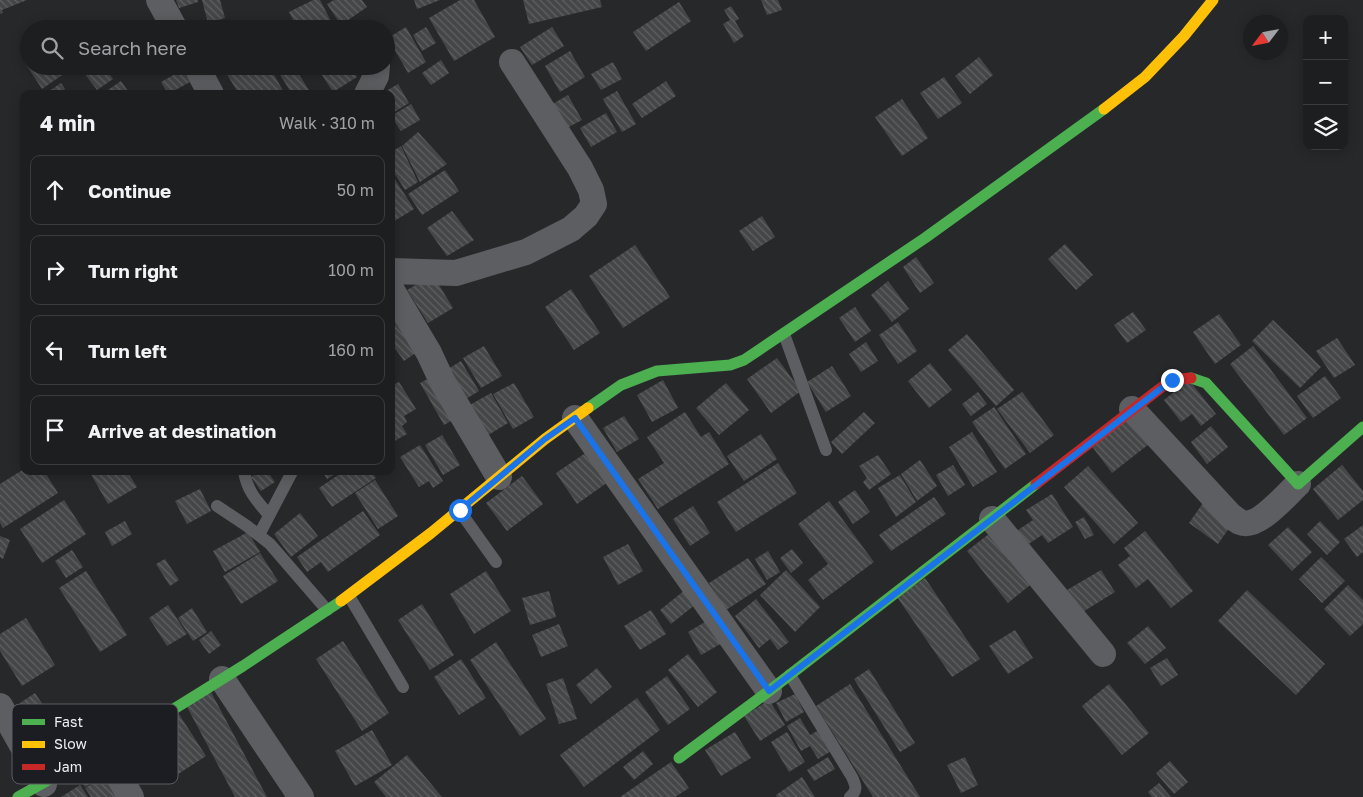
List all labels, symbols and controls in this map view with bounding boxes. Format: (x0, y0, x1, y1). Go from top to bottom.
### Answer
north arrow (1243, 15, 1288, 60)
map controls (1303, 15, 1348, 150)
button: + (1303, 15, 1348, 60)
search box (20, 20, 395, 75)
icon: search (38, 34, 66, 62)
text: Search here (78, 36, 187, 59)
button: − (1303, 60, 1348, 105)
button: layers (1303, 105, 1348, 150)
text: 4 min (40, 110, 95, 136)
text: Walk · 310 m (279, 113, 375, 133)
icon: ahead (41, 176, 69, 204)
text: Continue (88, 179, 171, 202)
text: 50 m (337, 180, 374, 200)
icon: right (41, 256, 69, 284)
text: Turn right (88, 259, 178, 282)
text: 100 m (328, 260, 374, 280)
icon: left (41, 336, 69, 364)
text: Turn left (88, 339, 167, 362)
text: 160 m (328, 340, 374, 360)
route end (1161, 369, 1184, 392)
icon: arrive (41, 416, 69, 444)
text: Arrive at destination (88, 419, 276, 442)
route start (449, 499, 472, 522)
legend (12, 704, 178, 784)
text: Fast (54, 713, 83, 730)
text: Slow (54, 735, 87, 752)
text: Jam (54, 758, 82, 775)

